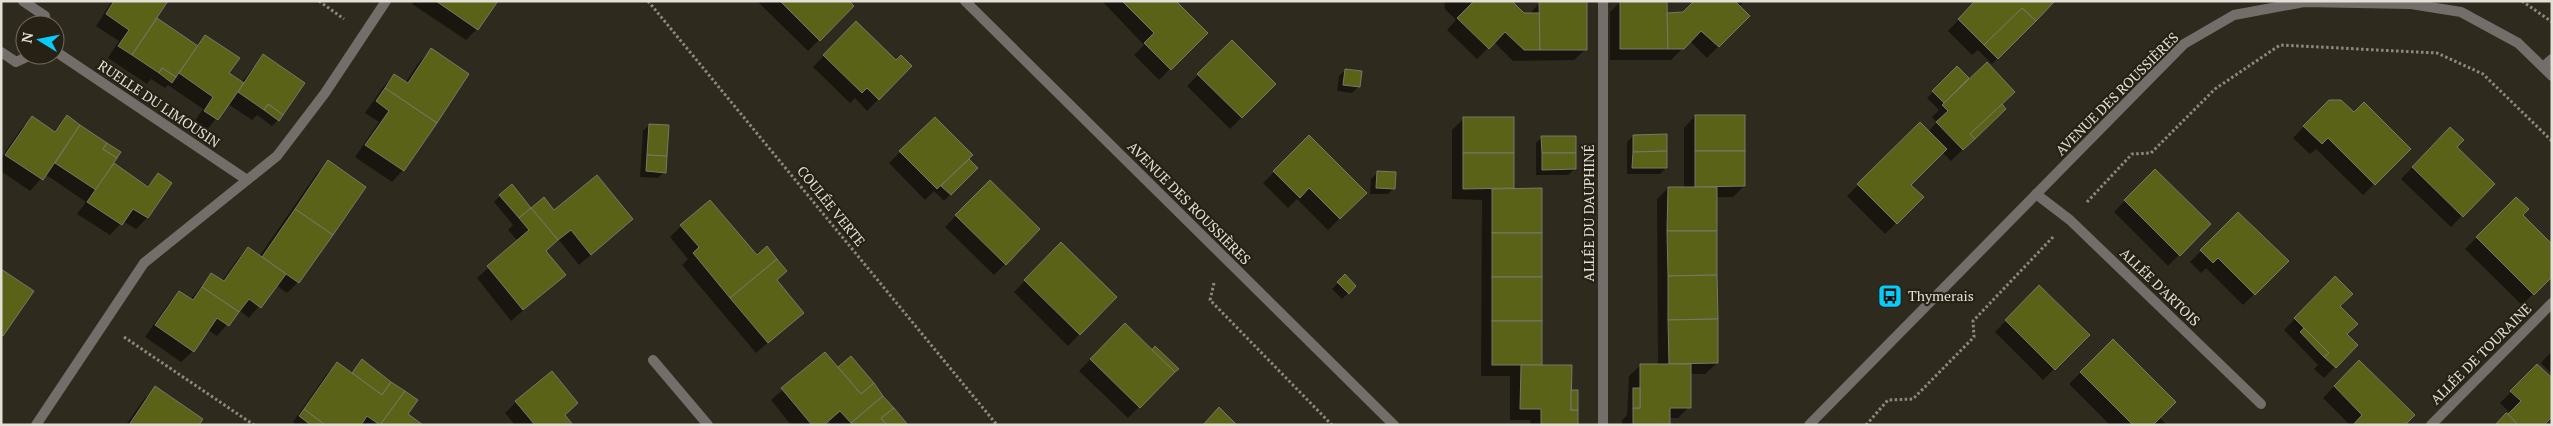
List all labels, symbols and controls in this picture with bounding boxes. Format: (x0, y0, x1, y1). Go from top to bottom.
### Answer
north arrow (15, 15, 65, 65)
street label: AVENUE DES ROUSSIÈRES (2051, 28, 2182, 159)
text: N (16, 30, 37, 45)
street label: RUELLE DU LIMOUSIN (95, 56, 224, 152)
street label: AVENUE DES ROUSSIÈRES (1124, 137, 1255, 268)
street label: ALLÉE DU DAUPHINÉ (1579, 144, 1598, 282)
street label: COULÉE VERTE (793, 162, 870, 250)
street label: ALLÉE D'ARTOIS (2116, 244, 2205, 330)
bus stop icon: Thymerais (1877, 283, 1903, 309)
place label: Thymerais (1908, 286, 1974, 305)
street label: ALLÉE DE TOURAINE (2426, 299, 2535, 408)

